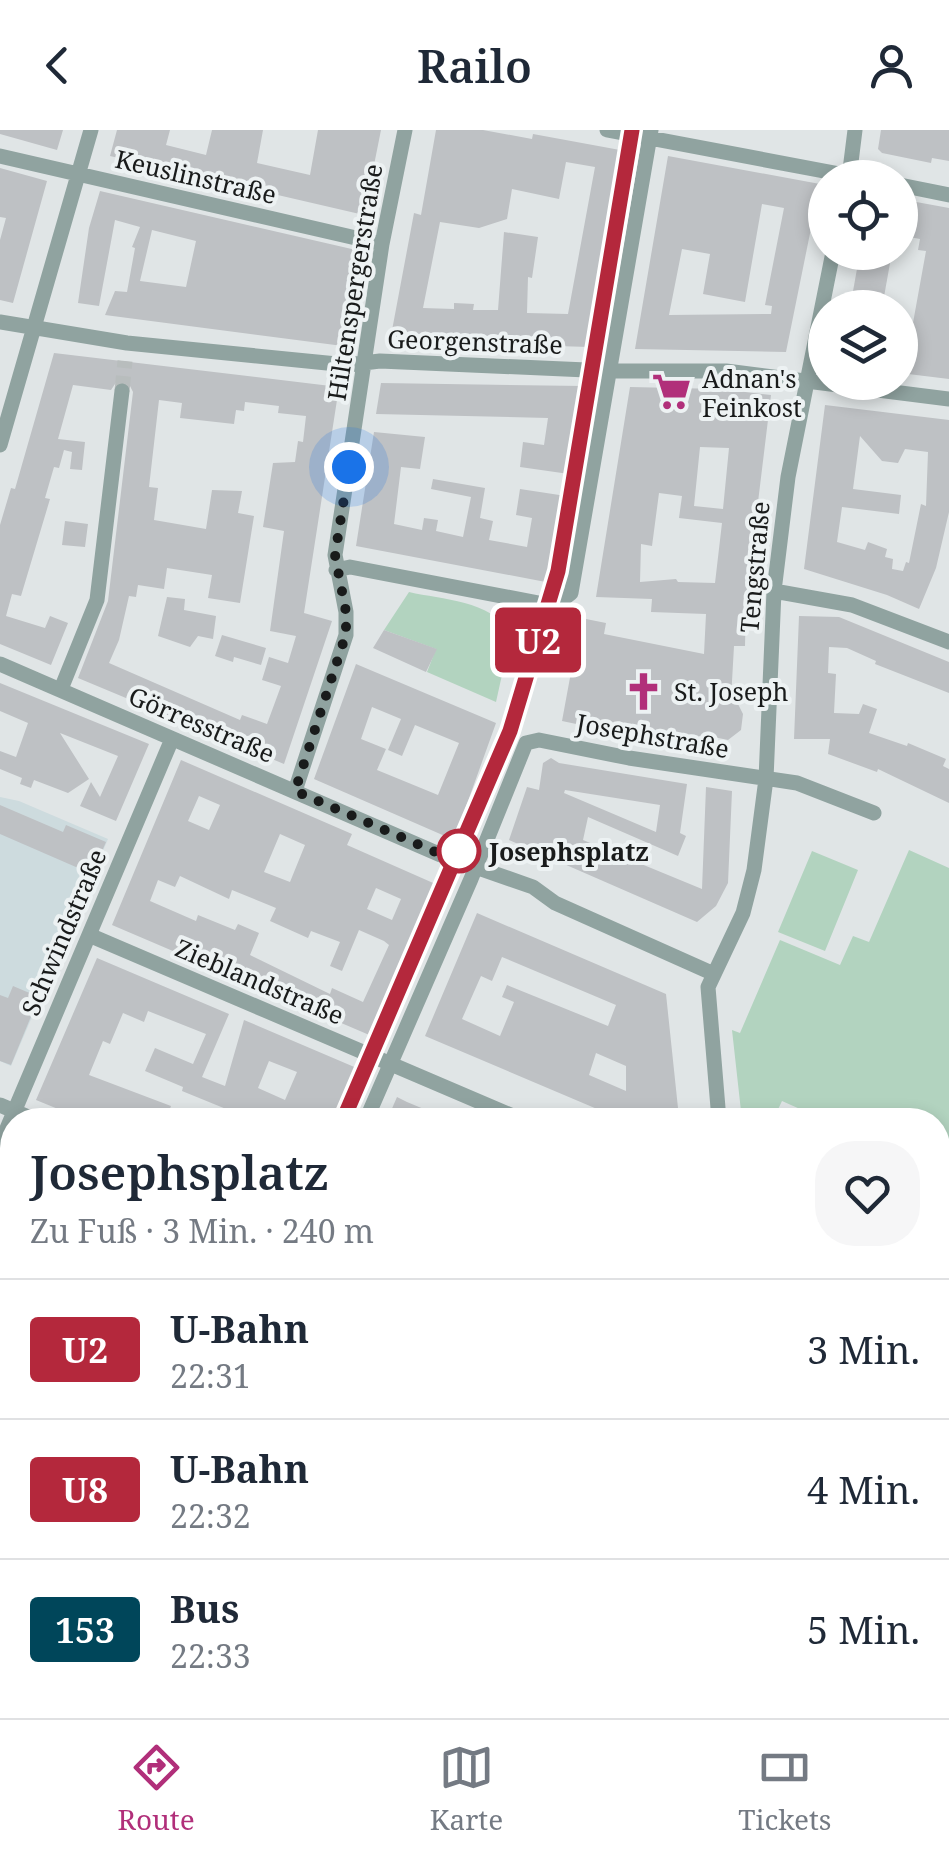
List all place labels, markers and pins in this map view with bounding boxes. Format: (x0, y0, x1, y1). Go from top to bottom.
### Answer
place label: Adnan's Feinkost (702, 361, 802, 424)
supermarket icon: Adnan's Feinkost (651, 371, 693, 413)
church icon: St. Joseph (623, 670, 665, 712)
place label: St. Joseph (674, 674, 789, 708)
marker: Josephsplatz (438, 830, 480, 872)
place label: Josephsplatz (488, 834, 649, 868)

